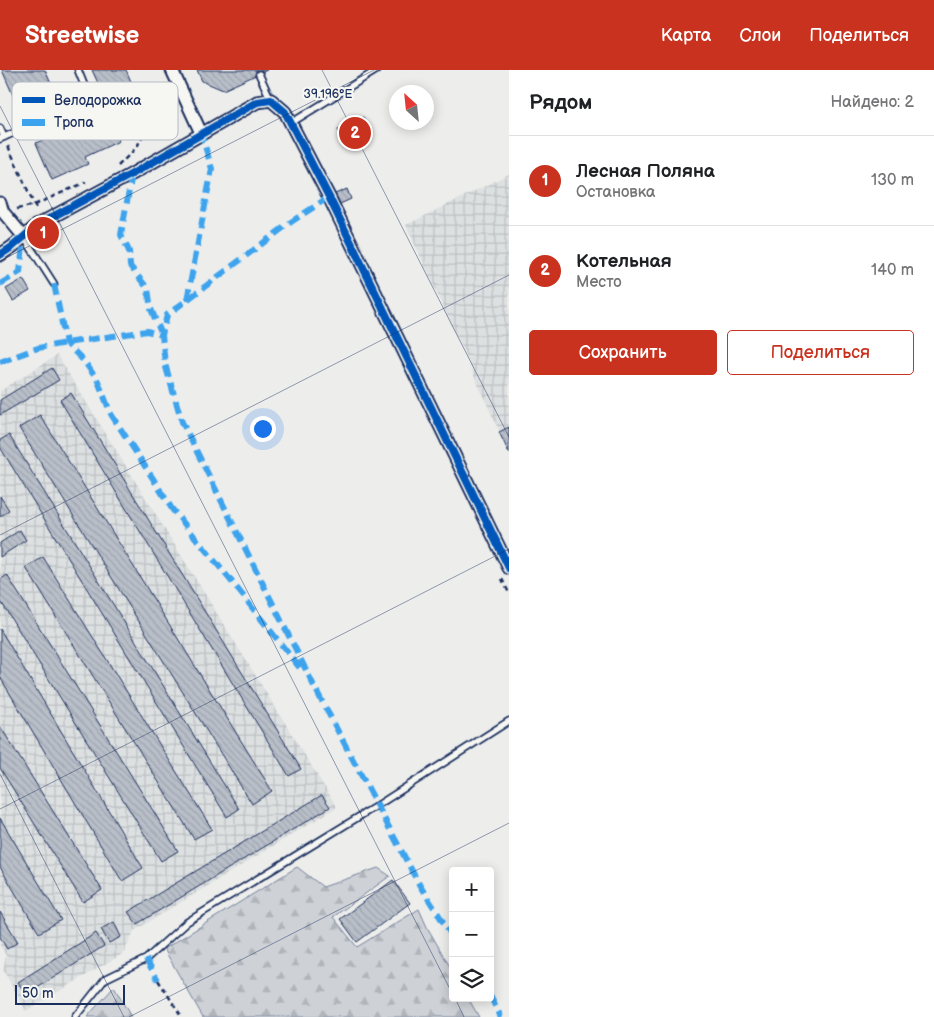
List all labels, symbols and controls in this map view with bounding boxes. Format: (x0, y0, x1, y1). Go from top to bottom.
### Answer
text: Streetwise (25, 21, 139, 50)
text: Карта (661, 25, 711, 46)
text: Слои (739, 25, 781, 46)
text: Поделиться (809, 25, 909, 46)
legend (12, 82, 178, 140)
north arrow (389, 85, 434, 130)
text: 39.196°E (304, 87, 352, 102)
text: Рядом (529, 90, 592, 115)
text: Велодорожка (54, 92, 142, 109)
text: Найдено: 2 (830, 93, 914, 112)
text: Тропа (54, 114, 94, 131)
pin: 2 (339, 114, 371, 152)
text: Лесная Поляна (576, 160, 715, 183)
text: 1 (542, 171, 548, 190)
text: 130 m (871, 171, 914, 190)
text: Остановка (576, 183, 655, 202)
pin: 1 (27, 214, 59, 252)
text: Котельная (576, 250, 672, 273)
text: 2 (540, 261, 550, 280)
text: 140 m (871, 261, 914, 280)
text: Место (576, 273, 622, 292)
button: Сохранить (529, 330, 717, 375)
button: Поделиться (727, 330, 914, 375)
your location (250, 416, 276, 442)
map controls (449, 867, 494, 1002)
button: + (449, 867, 494, 912)
button: − (449, 912, 494, 957)
button: layers (449, 957, 494, 1002)
scale bar (15, 982, 125, 1005)
text: 50 m (22, 985, 54, 1002)

